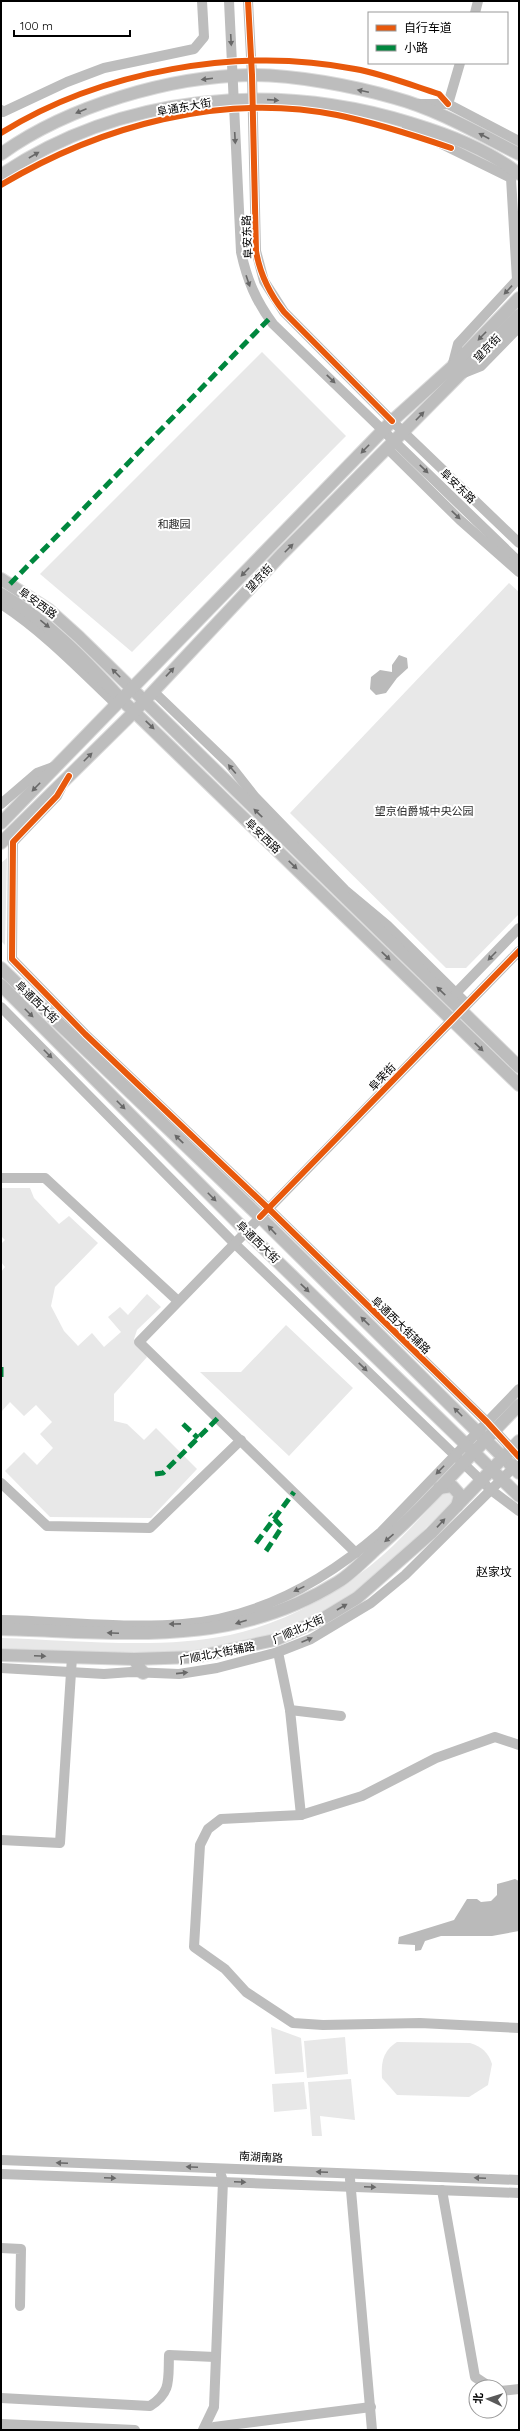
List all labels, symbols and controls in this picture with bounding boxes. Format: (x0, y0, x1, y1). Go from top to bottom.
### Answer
scale bar (14, 12, 130, 38)
legend (368, 12, 508, 64)
text: 100 m (20, 18, 53, 33)
text: 自行车道 (404, 20, 452, 35)
one-way arrow (227, 34, 234, 46)
text: 小路 (404, 40, 428, 55)
one-way arrow (201, 76, 213, 82)
one-way arrow (357, 87, 370, 93)
street label: 阜通东大街 (156, 95, 212, 119)
one-way arrow (267, 97, 279, 104)
one-way arrow (76, 108, 87, 114)
one-way arrow (232, 132, 239, 144)
one-way arrow (479, 133, 490, 140)
one-way arrow (28, 151, 40, 158)
street label: 阜安东路 (239, 215, 255, 259)
one-way arrow (245, 275, 251, 287)
one-way arrow (503, 285, 512, 295)
street label: 望京街 (471, 331, 503, 365)
one-way arrow (477, 331, 487, 341)
one-way arrow (326, 374, 336, 384)
one-way arrow (415, 411, 425, 421)
one-way arrow (360, 444, 370, 454)
one-way arrow (419, 464, 429, 474)
street label: 阜安东路 (437, 466, 479, 506)
one-way arrow (451, 510, 461, 520)
park label: 和趣园 (158, 517, 191, 531)
one-way arrow (284, 543, 294, 553)
street label: 望京街 (243, 561, 275, 595)
one-way arrow (240, 567, 250, 577)
street label: 阜安西路 (16, 584, 60, 622)
one-way arrow (39, 619, 50, 628)
one-way arrow (165, 667, 175, 677)
one-way arrow (111, 668, 120, 678)
one-way arrow (145, 720, 155, 730)
one-way arrow (83, 752, 93, 762)
one-way arrow (228, 763, 237, 774)
one-way arrow (31, 782, 41, 792)
park label: 望京伯爵城中央公园 (375, 804, 474, 818)
one-way arrow (253, 808, 263, 817)
street label: 阜安西路 (242, 816, 284, 856)
one-way arrow (288, 860, 298, 870)
one-way arrow (381, 951, 391, 961)
one-way arrow (487, 951, 497, 961)
street label: 阜通西大街 (12, 978, 62, 1026)
one-way arrow (436, 987, 446, 996)
one-way arrow (24, 1008, 34, 1018)
one-way arrow (474, 1042, 484, 1051)
one-way arrow (43, 1049, 53, 1059)
street label: 阜荣街 (366, 1060, 398, 1094)
one-way arrow (116, 1100, 125, 1110)
one-way arrow (174, 1135, 185, 1144)
one-way arrow (207, 1192, 217, 1202)
street label: 阜通西大街 (233, 1218, 283, 1266)
one-way arrow (268, 1225, 277, 1235)
one-way arrow (300, 1283, 310, 1293)
street label: 阜通西大街辅路 (368, 1293, 434, 1357)
one-way arrow (360, 1316, 370, 1326)
one-way arrow (358, 1363, 368, 1372)
one-way arrow (453, 1407, 463, 1417)
one-way arrow (436, 1465, 445, 1475)
one-way arrow (436, 1518, 445, 1528)
one-way arrow (384, 1534, 394, 1543)
district label: 赵家坟 (476, 1564, 512, 1579)
one-way arrow (293, 1586, 305, 1592)
one-way arrow (336, 1604, 348, 1611)
street label: 广顺北大街 (270, 1611, 326, 1647)
one-way arrow (235, 1619, 247, 1625)
one-way arrow (168, 1621, 181, 1627)
one-way arrow (107, 1629, 119, 1636)
one-way arrow (302, 1637, 313, 1643)
street label: 广顺北大街辅路 (178, 1639, 256, 1667)
one-way arrow (34, 1653, 46, 1660)
one-way arrow (176, 1669, 188, 1676)
street label: 南湖南路 (239, 2149, 283, 2165)
one-way arrow (56, 2159, 68, 2166)
one-way arrow (186, 2163, 198, 2170)
one-way arrow (315, 2169, 328, 2175)
one-way arrow (104, 2175, 117, 2181)
one-way arrow (474, 2175, 486, 2182)
one-way arrow (234, 2179, 247, 2185)
one-way arrow (364, 2183, 376, 2190)
north arrow (468, 2379, 508, 2419)
text: 北 (471, 2392, 485, 2404)

